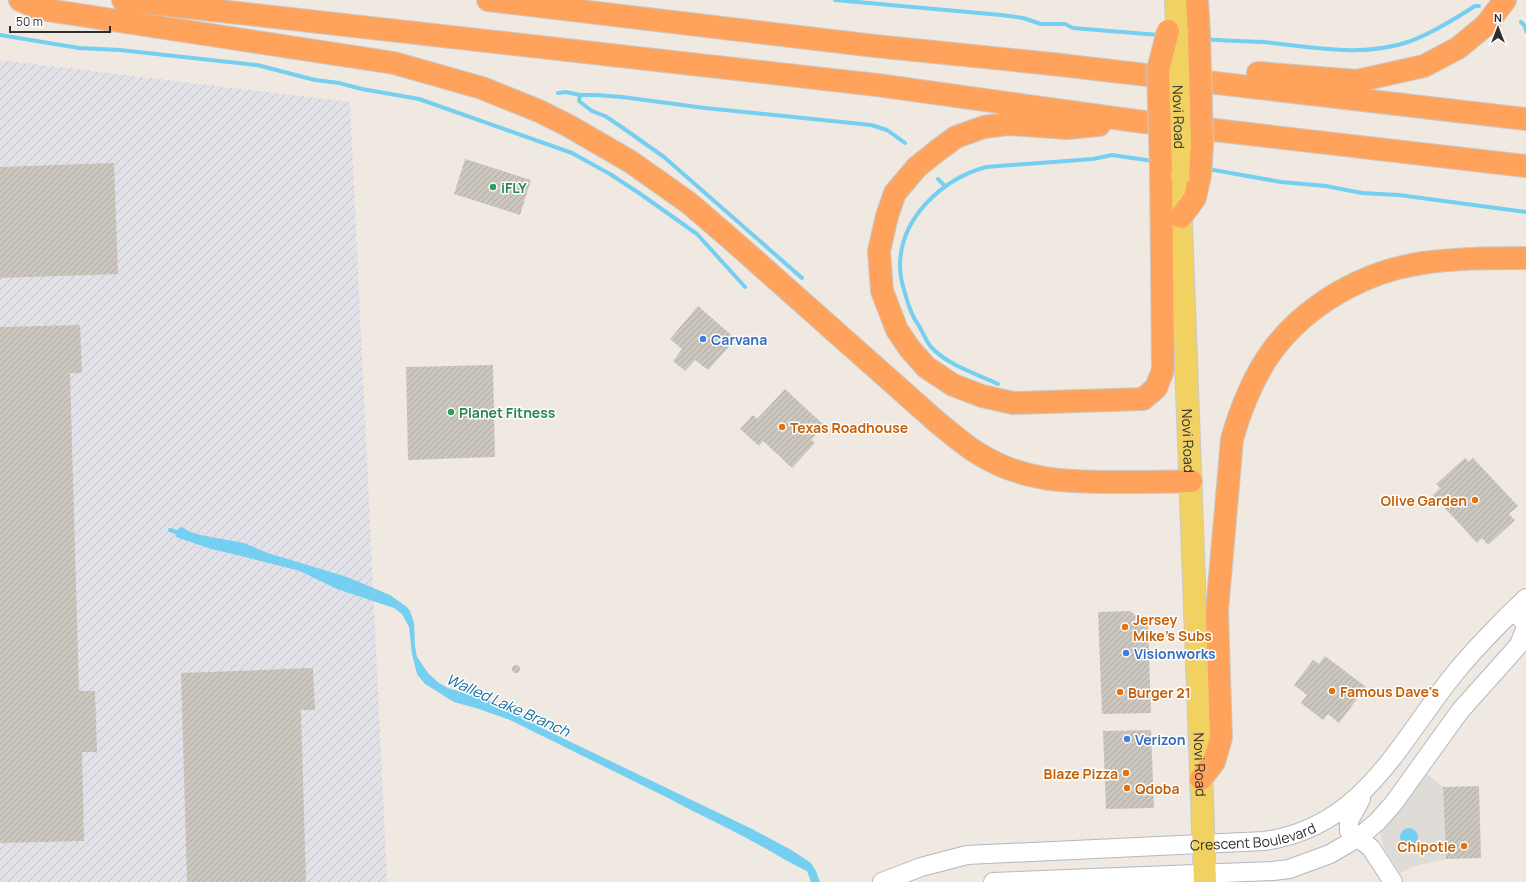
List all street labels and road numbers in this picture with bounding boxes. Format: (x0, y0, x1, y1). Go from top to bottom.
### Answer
street label: Novi Road (1169, 85, 1190, 149)
street label: Novi Road (1178, 409, 1200, 473)
street label: Novi Road (1190, 732, 1211, 797)
street label: Crescent Boulevard (1190, 818, 1318, 854)

